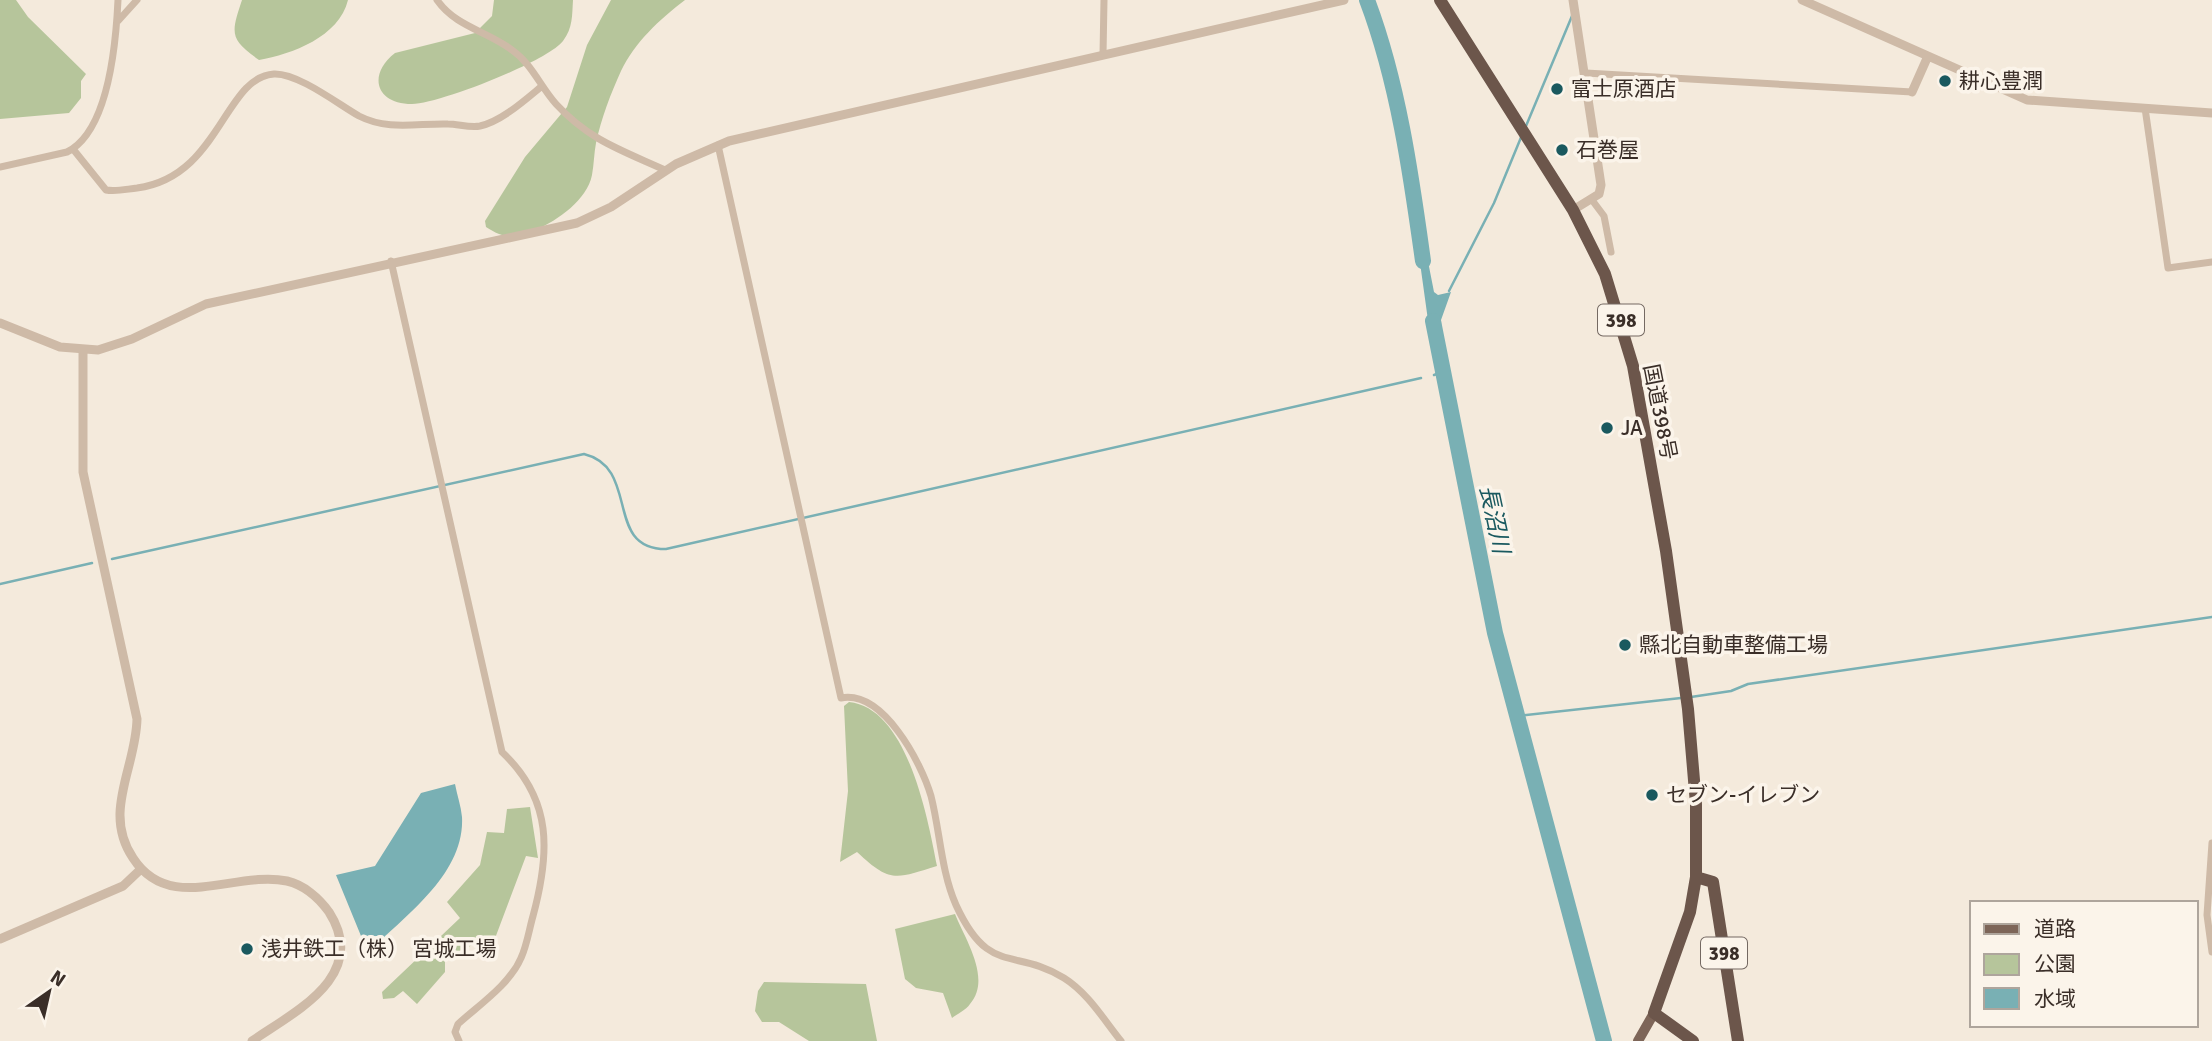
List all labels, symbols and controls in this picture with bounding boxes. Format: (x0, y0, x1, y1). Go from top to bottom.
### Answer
place label: 耕心豊潤 (1959, 68, 2043, 94)
marker: 耕心豊潤 (1937, 73, 1953, 89)
place label: 富士原酒店 (1571, 76, 1676, 102)
marker: 富士原酒店 (1549, 81, 1565, 97)
place label: 石巻屋 (1576, 137, 1639, 163)
marker: 石巻屋 (1554, 142, 1570, 158)
road number: 398 (1598, 304, 1644, 336)
street label: 国道398号 (1638, 362, 1682, 462)
place label: JA (1621, 415, 1643, 441)
marker: JA (1599, 420, 1615, 436)
water label: 長沼川 (1473, 482, 1516, 559)
place label: 縣北自動車整備工場 (1639, 632, 1828, 658)
marker: 縣北自動車整備工場 (1617, 637, 1633, 653)
place label: セブン-イレブン (1666, 782, 1820, 808)
marker: セブン-イレブン (1644, 787, 1660, 803)
legend (1970, 901, 2198, 1027)
text: 道路 (2034, 916, 2076, 942)
place label: 浅井鉄工（株） 宮城工場 (261, 936, 497, 962)
road number: 398 (1701, 937, 1747, 968)
marker: 浅井鉄工（株） 宮城工場 (239, 941, 255, 957)
text: 公園 (2034, 951, 2076, 977)
north arrow (14, 957, 84, 1027)
text: N (46, 965, 70, 992)
text: 水域 (2034, 986, 2076, 1012)

